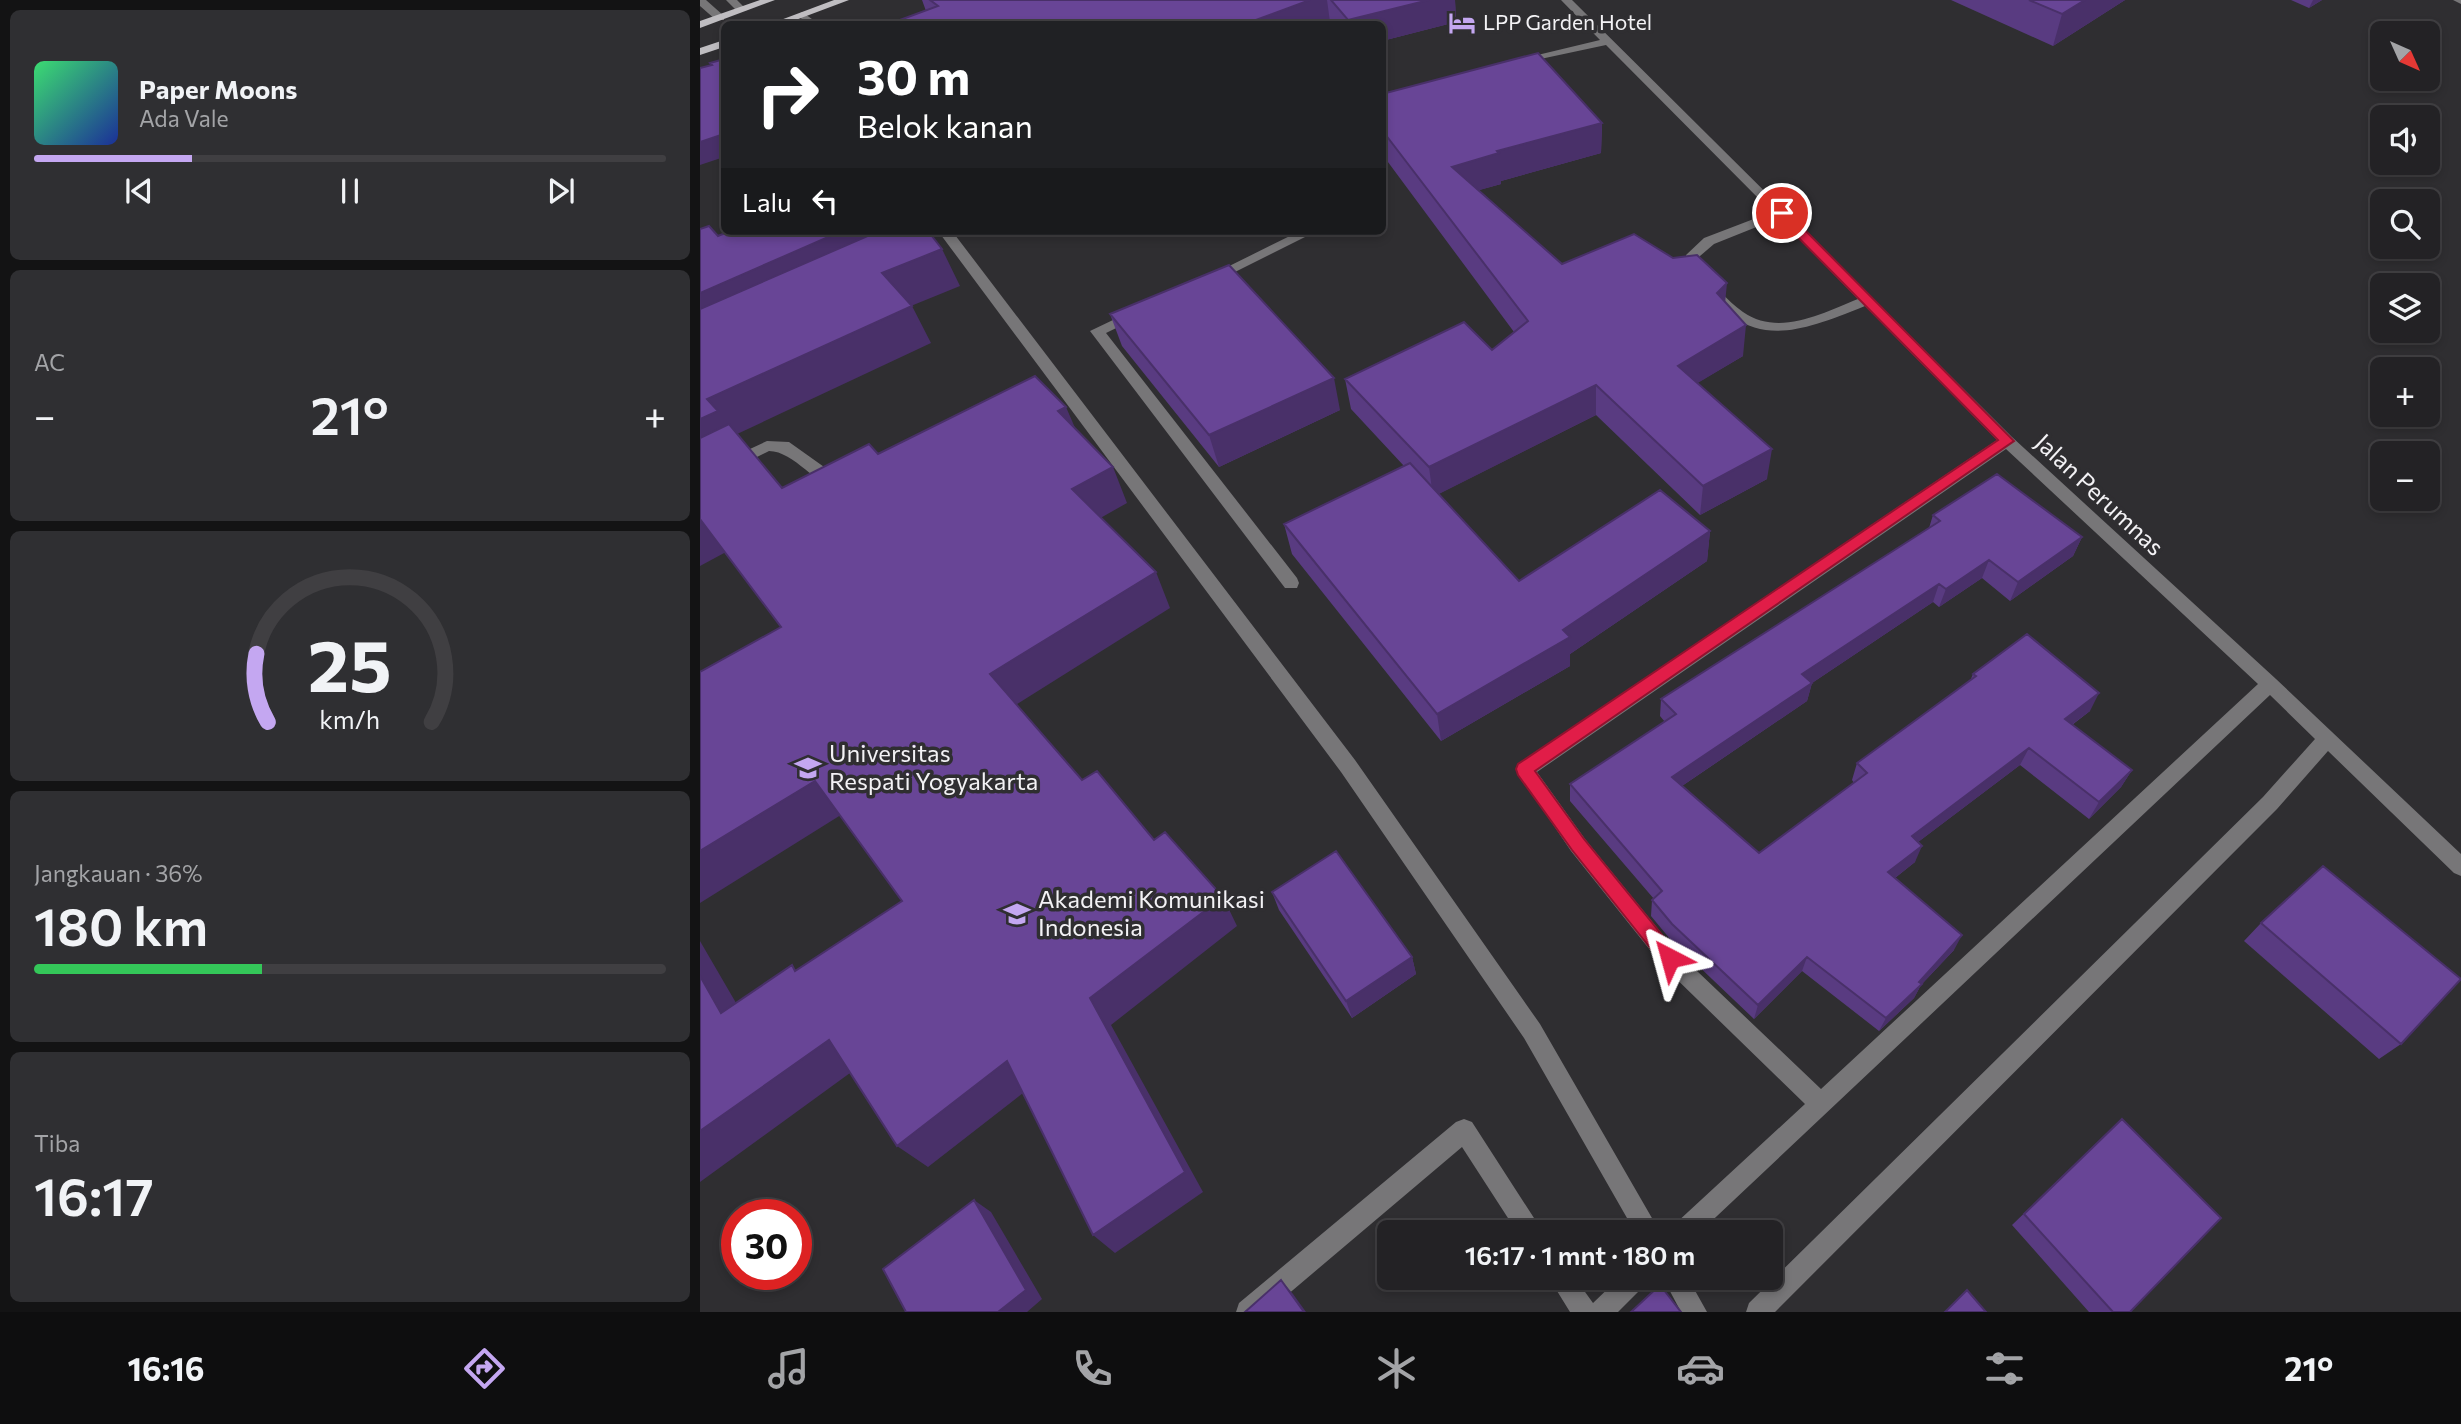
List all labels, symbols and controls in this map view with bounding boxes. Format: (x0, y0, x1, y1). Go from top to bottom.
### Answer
hotel icon: LPP Garden Hotel (1447, 8, 1477, 38)
place label: LPP Garden Hotel (1483, 9, 1652, 34)
north arrow (2370, 21, 2440, 91)
map controls (2370, 21, 2440, 511)
text: 30 m (857, 45, 970, 105)
icon: right (742, 49, 833, 140)
text: Paper Moons (139, 73, 297, 104)
text: Ada Vale (139, 104, 229, 132)
text: Belok kanan (857, 105, 1033, 145)
button: sound (2370, 105, 2440, 175)
icon: previous (120, 172, 158, 210)
icon: pause (331, 172, 369, 210)
icon: next (542, 172, 580, 210)
icon: left (806, 182, 844, 220)
pin (1752, 183, 1812, 243)
text: Lalu (742, 186, 792, 217)
button: search (2370, 189, 2440, 259)
icon: arrive (1763, 194, 1801, 232)
button: layers (2370, 273, 2440, 343)
text: AC (34, 348, 65, 376)
button: + (2370, 357, 2440, 427)
text: 21° (310, 382, 389, 446)
text: − (34, 391, 56, 438)
text: + (644, 391, 666, 438)
street label: Jalan Perumnas (2030, 427, 2170, 561)
button: − (2370, 441, 2440, 511)
text: 25 (308, 618, 392, 707)
text: km/h (320, 704, 380, 734)
place label: Universitas Respati Yogyakarta (829, 738, 1038, 795)
school or university icon: Universitas Respati Yogyakarta (793, 753, 823, 783)
text: Jangkauan · 36% (34, 859, 203, 887)
place label: Akademi Komunikasi Indonesia (1038, 884, 1265, 941)
text: 180 km (34, 893, 208, 957)
school or university icon: Akademi Komunikasi Indonesia (1002, 899, 1032, 929)
position arrow (1633, 921, 1707, 995)
text: Tiba (34, 1129, 80, 1157)
text: 16:17 (34, 1163, 154, 1227)
speed limit sign: 30 (721, 1199, 812, 1290)
text: 16:17 · 1 mnt · 180 m (1465, 1239, 1695, 1270)
icon: directions (460, 1344, 509, 1393)
icon: music (764, 1344, 813, 1393)
icon: phone (1068, 1344, 1117, 1393)
icon: climate (1372, 1344, 1421, 1393)
icon: car (1676, 1344, 1725, 1393)
icon: filters (1980, 1344, 2029, 1393)
text: 16:16 (128, 1348, 204, 1388)
text: 21° (2284, 1348, 2333, 1388)

